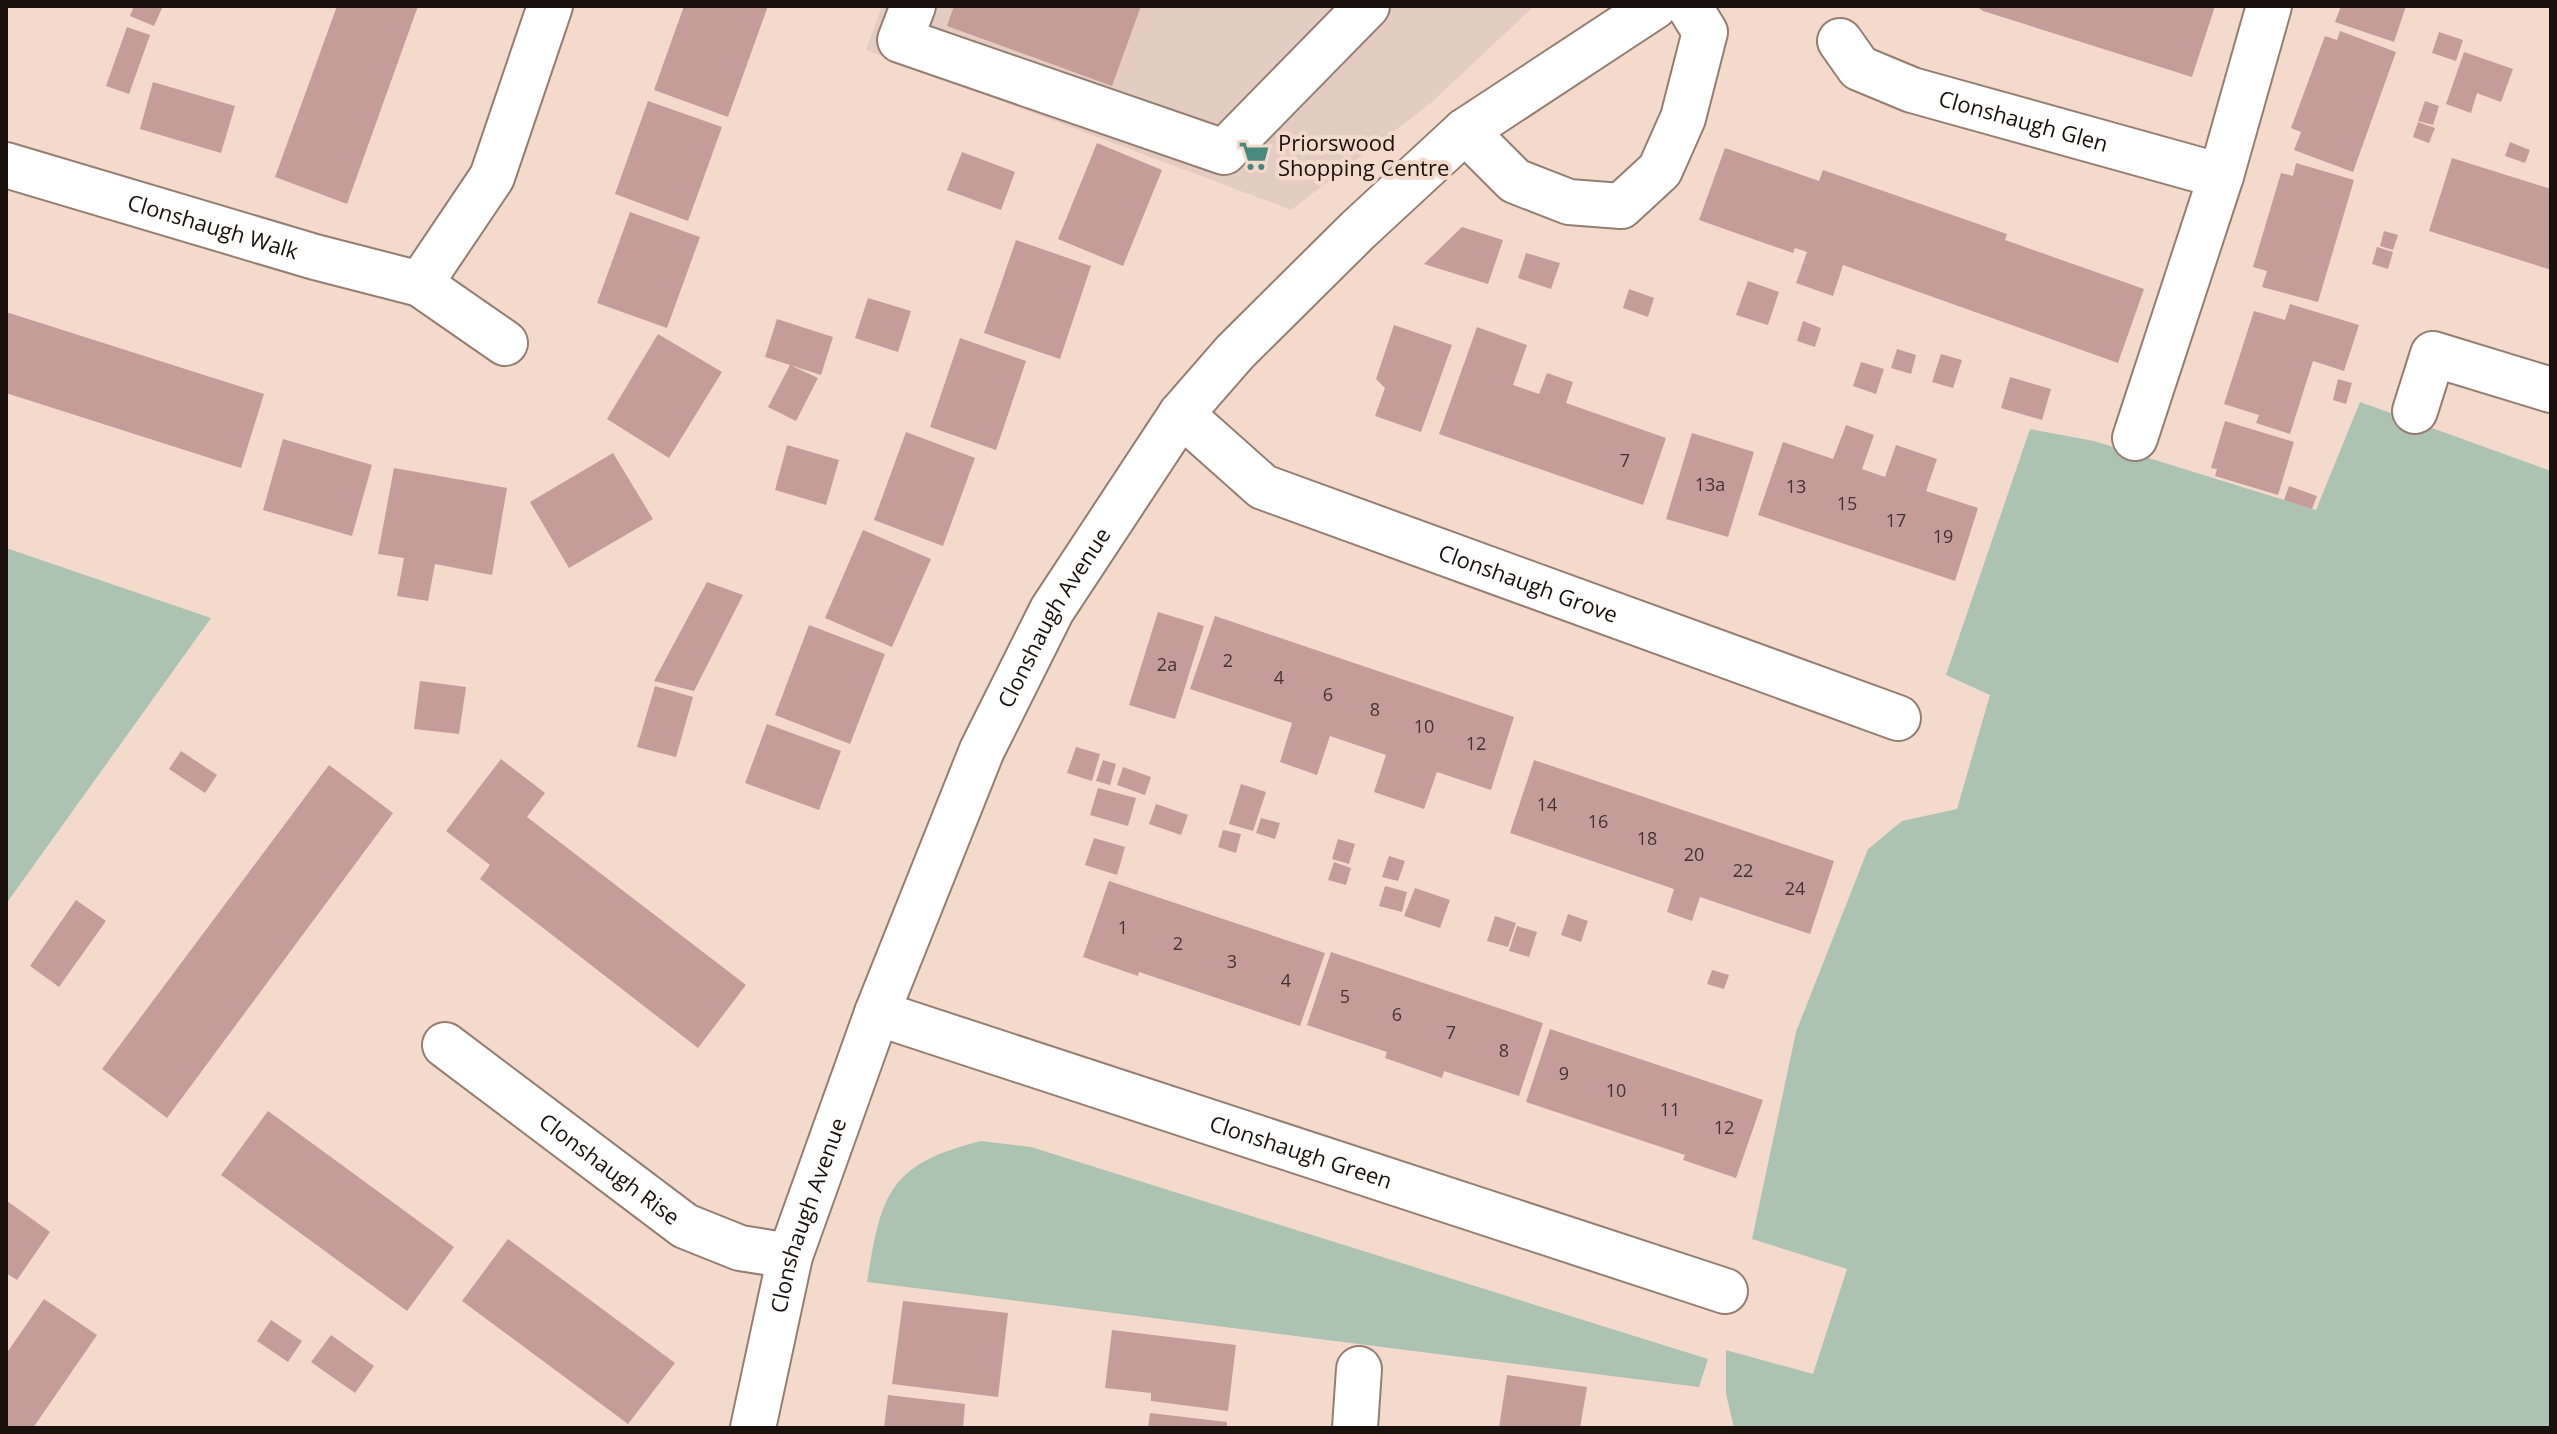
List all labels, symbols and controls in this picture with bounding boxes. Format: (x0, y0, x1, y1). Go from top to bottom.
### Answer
street label: Clonshaugh Glen (1936, 82, 2112, 158)
place label: Priorswood Shopping Centre (1278, 127, 1449, 182)
supermarket icon: Priorswood Shopping Centre (1237, 139, 1271, 173)
street label: Clonshaugh Walk (124, 186, 303, 265)
house number: 7 (1620, 448, 1630, 472)
house number: 13a (1695, 472, 1725, 496)
house number: 13 (1786, 474, 1806, 498)
house number: 15 (1837, 491, 1857, 515)
house number: 17 (1886, 508, 1906, 532)
street label: Clonshaugh Avenue (990, 521, 1117, 712)
house number: 19 (1933, 524, 1953, 548)
street label: Clonshaugh Grove (1435, 536, 1622, 629)
house number: 2 (1223, 648, 1233, 672)
house number: 2a (1157, 652, 1177, 676)
house number: 4 (1274, 665, 1284, 689)
house number: 6 (1323, 682, 1333, 706)
house number: 8 (1370, 697, 1380, 721)
house number: 10 (1414, 714, 1434, 738)
house number: 12 (1466, 731, 1486, 755)
house number: 14 (1537, 792, 1557, 816)
house number: 16 (1588, 809, 1608, 833)
house number: 18 (1637, 826, 1657, 850)
house number: 20 (1684, 842, 1704, 866)
house number: 22 (1733, 858, 1753, 882)
house number: 24 (1785, 876, 1805, 900)
house number: 1 (1118, 915, 1128, 939)
house number: 2 (1173, 931, 1183, 955)
house number: 3 (1227, 949, 1237, 973)
house number: 4 (1281, 968, 1291, 992)
house number: 5 (1340, 984, 1350, 1008)
house number: 6 (1392, 1002, 1402, 1026)
house number: 7 (1446, 1020, 1456, 1044)
house number: 8 (1499, 1038, 1509, 1062)
house number: 9 (1559, 1061, 1569, 1085)
house number: 10 (1606, 1078, 1626, 1102)
house number: 11 (1660, 1097, 1680, 1121)
street label: Clonshaugh Rise (534, 1105, 687, 1231)
street label: Clonshaugh Green (1206, 1107, 1396, 1195)
street label: Clonshaugh Avenue (762, 1113, 852, 1315)
house number: 12 (1714, 1115, 1734, 1139)

